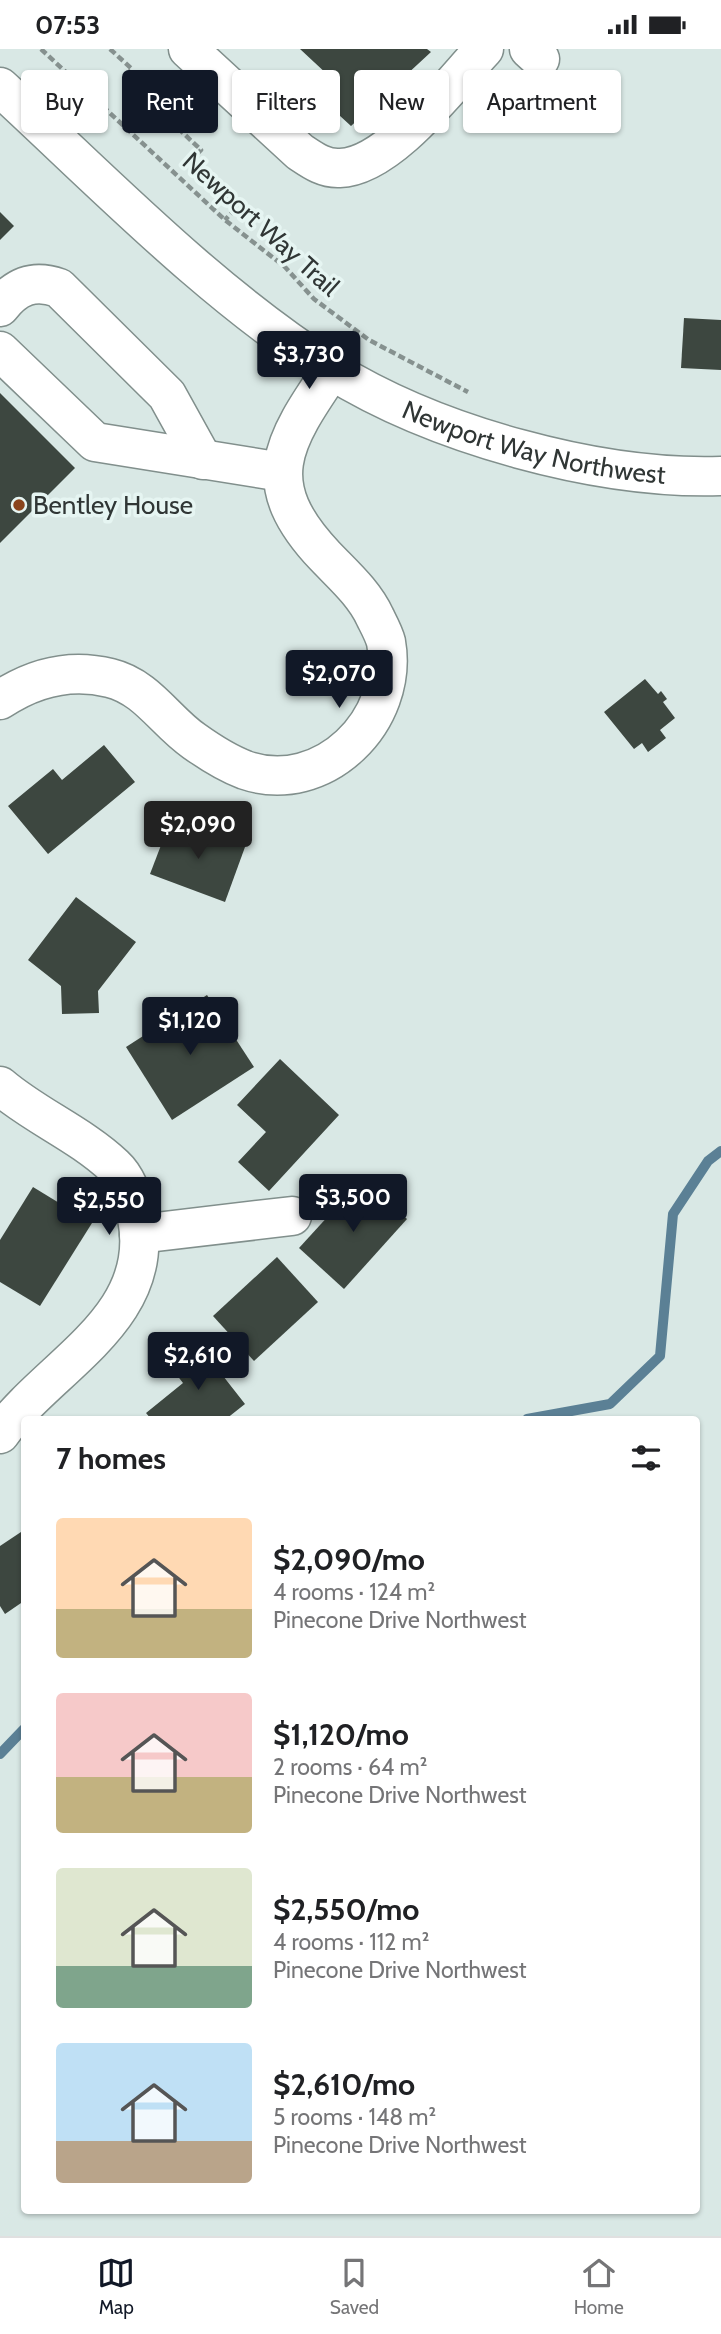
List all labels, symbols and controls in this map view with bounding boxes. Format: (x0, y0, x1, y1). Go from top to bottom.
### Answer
text: 07:53 (35, 9, 100, 41)
chip: Buy (21, 70, 108, 133)
chip: Rent (122, 70, 218, 133)
chip: Filters (232, 70, 340, 133)
chip: New (354, 70, 449, 133)
chip: Apartment (463, 70, 621, 133)
street label: Newport Way Trail (176, 145, 346, 303)
pin: $3,730 (252, 331, 366, 391)
text: $3,730 (273, 340, 345, 368)
street label: Newport Way Northwest (398, 393, 667, 491)
place label: Bentley House (33, 489, 193, 521)
marker: Bentley House (11, 497, 27, 513)
pin: $2,070 (282, 651, 396, 710)
text: $2,070 (302, 659, 376, 687)
pin: $2,090 (141, 801, 255, 861)
text: $2,090 (160, 810, 236, 838)
pin: $1,120 (133, 997, 247, 1057)
text: $1,120 (158, 1006, 222, 1034)
pin: $3,500 (296, 1175, 410, 1234)
pin: $2,550 (52, 1177, 166, 1237)
text: $3,500 (315, 1183, 391, 1211)
text: $2,550 (73, 1186, 145, 1214)
pin: $2,610 (141, 1333, 255, 1392)
text: $2,610 (164, 1341, 232, 1369)
icon: filters (627, 1439, 665, 1477)
text: 7 homes (56, 1440, 166, 1477)
text: $2,090/mo (273, 1541, 425, 1578)
icon: home (112, 1546, 196, 1630)
text: 4 rooms · 124 m² (273, 1578, 435, 1606)
text: Pinecone Drive Northwest (273, 1606, 526, 1634)
text: $1,120/mo (273, 1716, 409, 1753)
icon: home (112, 1721, 196, 1805)
text: 2 rooms · 64 m² (273, 1753, 427, 1781)
text: Pinecone Drive Northwest (273, 1781, 526, 1809)
text: $2,550/mo (273, 1891, 419, 1928)
icon: home (112, 1896, 196, 1980)
text: 4 rooms · 112 m² (273, 1928, 429, 1956)
text: Pinecone Drive Northwest (273, 1956, 526, 1984)
text: $2,610/mo (273, 2066, 415, 2103)
icon: home (112, 2071, 196, 2155)
text: 5 rooms · 148 m² (273, 2103, 436, 2131)
text: Pinecone Drive Northwest (273, 2131, 526, 2159)
tab: Map (97, 2254, 135, 2319)
tab: Saved (330, 2254, 379, 2319)
tab: Home (574, 2254, 624, 2319)

